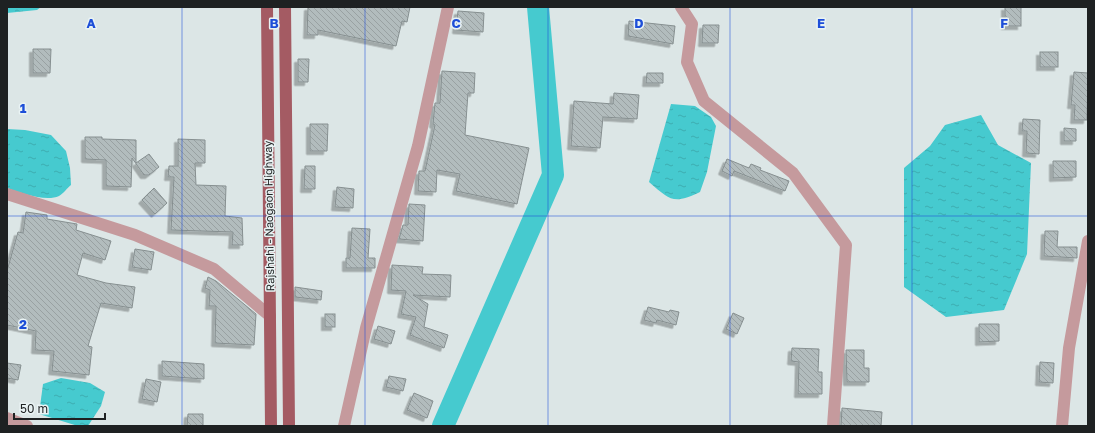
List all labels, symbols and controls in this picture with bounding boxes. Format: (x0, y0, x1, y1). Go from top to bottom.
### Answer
text: A (86, 15, 96, 31)
text: B (269, 15, 279, 31)
text: C (451, 15, 461, 31)
text: D (634, 15, 644, 31)
text: E (817, 15, 825, 31)
text: F (1000, 15, 1008, 31)
text: 1 (20, 100, 27, 116)
street label: Rajshahi - Naogaon Highway (261, 141, 276, 291)
text: 2 (19, 316, 27, 332)
scale bar (14, 395, 105, 421)
text: 50 m (20, 401, 48, 416)

